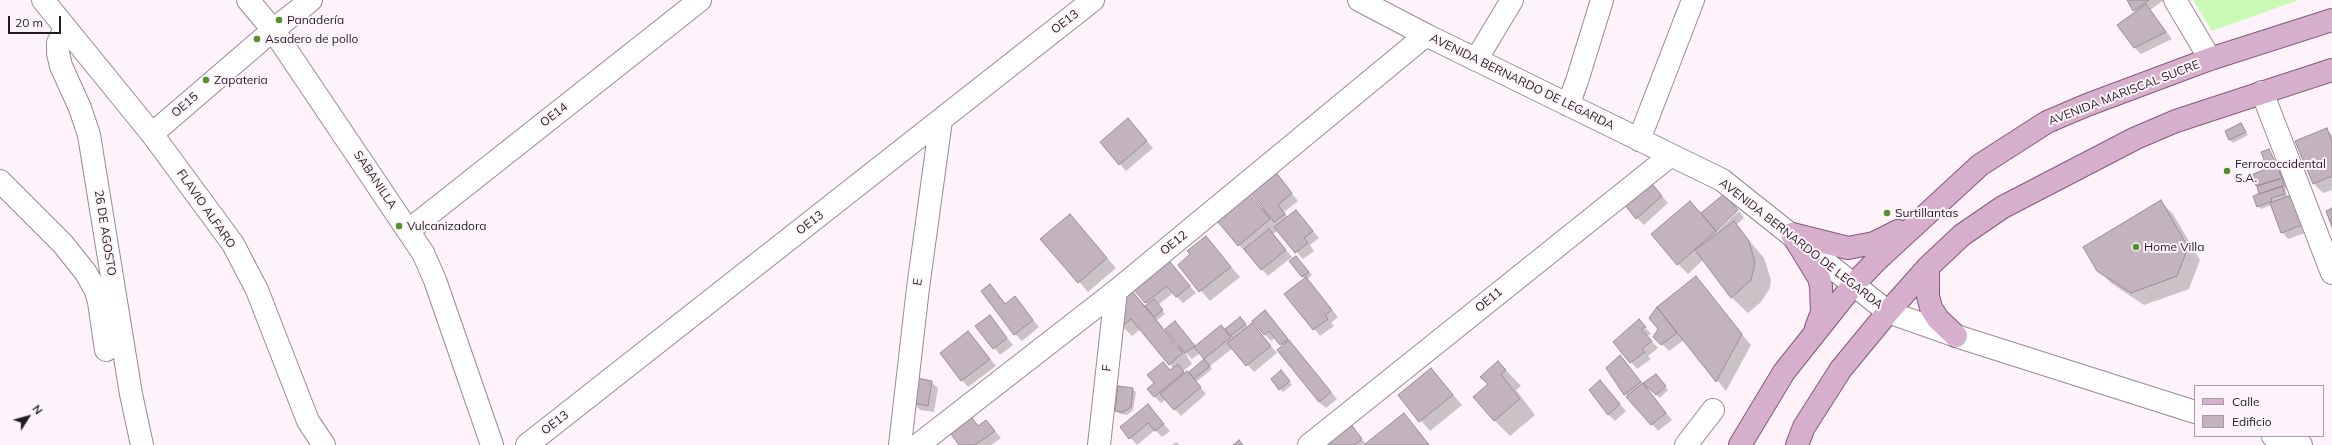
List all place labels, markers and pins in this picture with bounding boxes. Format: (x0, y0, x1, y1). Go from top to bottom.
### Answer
place label: Panadería (287, 13, 344, 27)
marker: Panadería (274, 15, 284, 25)
place label: Asadero de pollo (265, 32, 358, 46)
marker: Asadero de pollo (252, 34, 262, 44)
place label: Zapateria (214, 73, 268, 87)
marker: Zapateria (201, 75, 211, 85)
place label: Ferrococcidental S.A. (2235, 157, 2326, 185)
marker: Ferrococcidental S.A. (2222, 166, 2232, 176)
place label: Surtillantas (1895, 206, 1958, 220)
marker: Surtillantas (1882, 208, 1892, 218)
place label: Vulcanizadora (407, 219, 486, 233)
marker: Vulcanizadora (394, 221, 404, 231)
place label: Home Villa (2144, 240, 2204, 254)
marker: Home Villa (2131, 242, 2141, 252)

